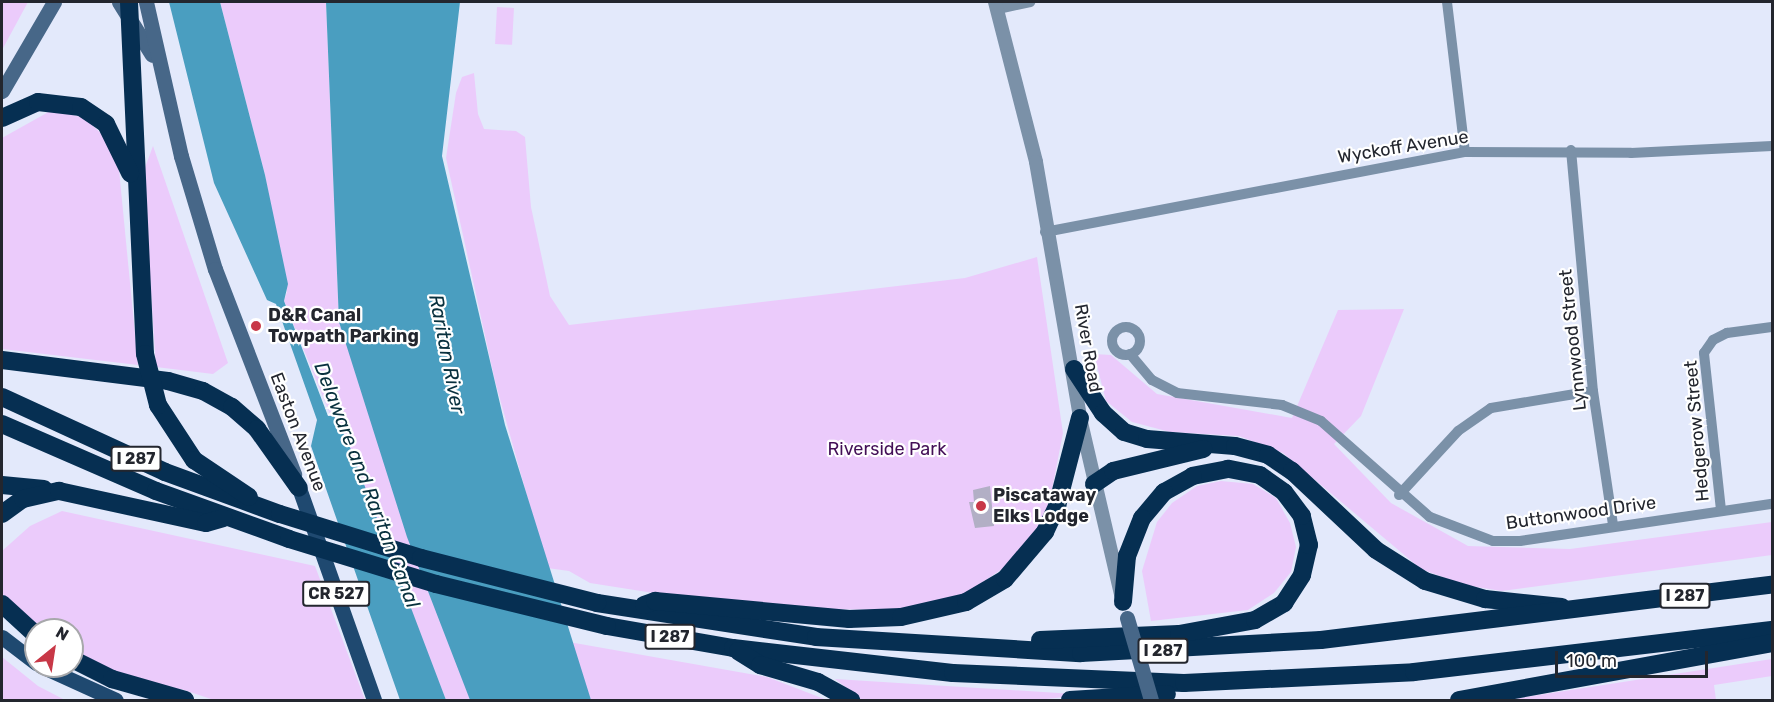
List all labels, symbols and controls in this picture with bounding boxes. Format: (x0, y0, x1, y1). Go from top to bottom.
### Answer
street label: Wyckoff Avenue (1336, 126, 1470, 168)
street label: Lynnwood Street (1555, 268, 1591, 412)
water label: Raritan River (424, 292, 470, 416)
street label: River Road (1070, 302, 1106, 394)
place label: D&R Canal Towpath Parking (268, 305, 419, 348)
marker: D&R Canal Towpath Parking (249, 319, 263, 333)
water label: Delaware and Raritan Canal (309, 359, 425, 611)
street label: Hedgerow Street (1680, 359, 1714, 503)
street label: Easton Avenue (265, 369, 331, 495)
park label: Riverside Park (828, 438, 946, 460)
road number: I 287 (110, 446, 162, 472)
place label: Piscataway Elks Lodge (993, 485, 1096, 528)
street label: Buttonwood Drive (1505, 492, 1657, 534)
marker: Piscataway Elks Lodge (974, 499, 988, 513)
road number: CR 527 (302, 581, 370, 607)
road number: I 287 (1660, 583, 1710, 609)
north arrow (24, 618, 84, 678)
text: N (53, 623, 72, 645)
road number: I 287 (644, 624, 696, 650)
road number: I 287 (1138, 638, 1188, 664)
scale bar (1558, 639, 1711, 677)
text: 100 m (1566, 650, 1617, 672)

